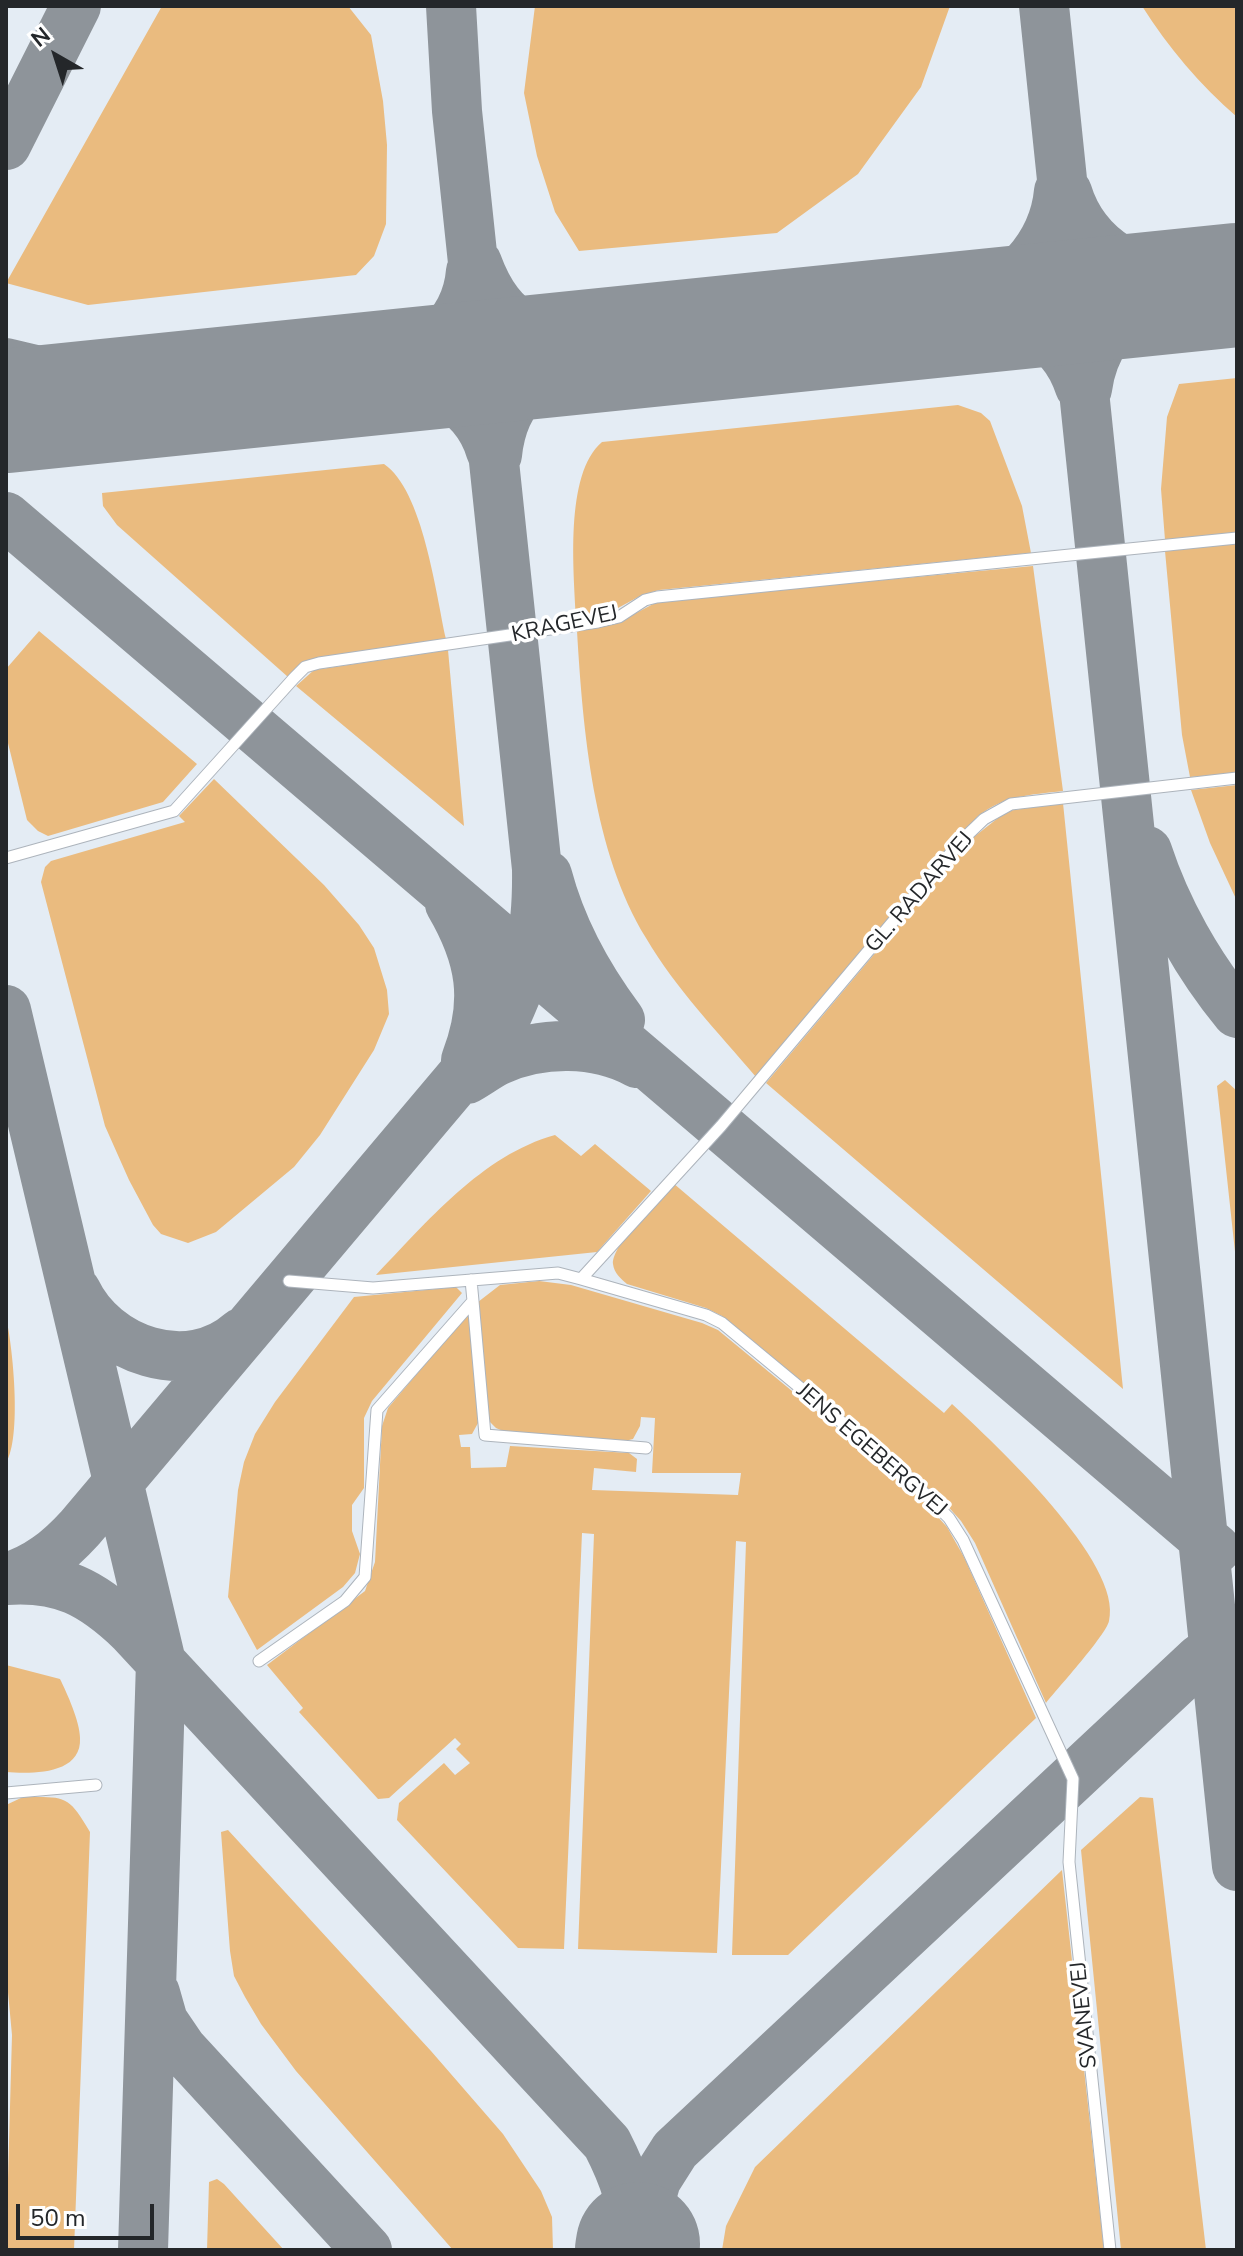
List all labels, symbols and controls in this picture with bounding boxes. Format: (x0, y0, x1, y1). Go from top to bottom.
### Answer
north arrow (16, 16, 96, 96)
text: N (25, 21, 57, 54)
street label: KRAGEVEJ (510, 601, 620, 649)
street label: GL. RADARVEJ (860, 827, 980, 959)
street label: JENS EGEBERGVEJ (791, 1379, 951, 1523)
street label: SVANEVEJ (1066, 1960, 1104, 2070)
scale bar (20, 2188, 158, 2238)
text: 50 m (30, 2202, 86, 2234)

